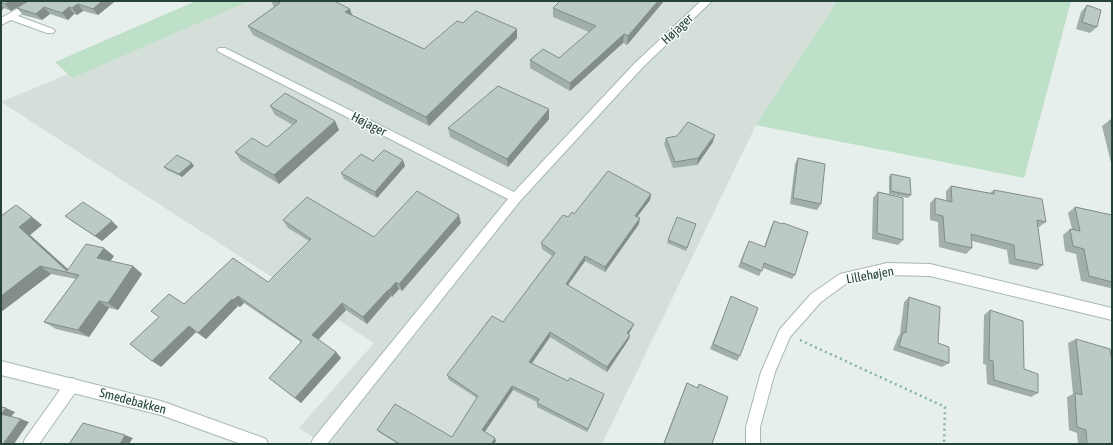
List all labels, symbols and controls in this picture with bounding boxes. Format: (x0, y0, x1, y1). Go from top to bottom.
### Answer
street label: Højager (658, 11, 696, 47)
street label: Højager (349, 109, 389, 139)
street label: Lillehøjen (845, 263, 895, 287)
street label: Smedebakken (98, 385, 168, 417)

